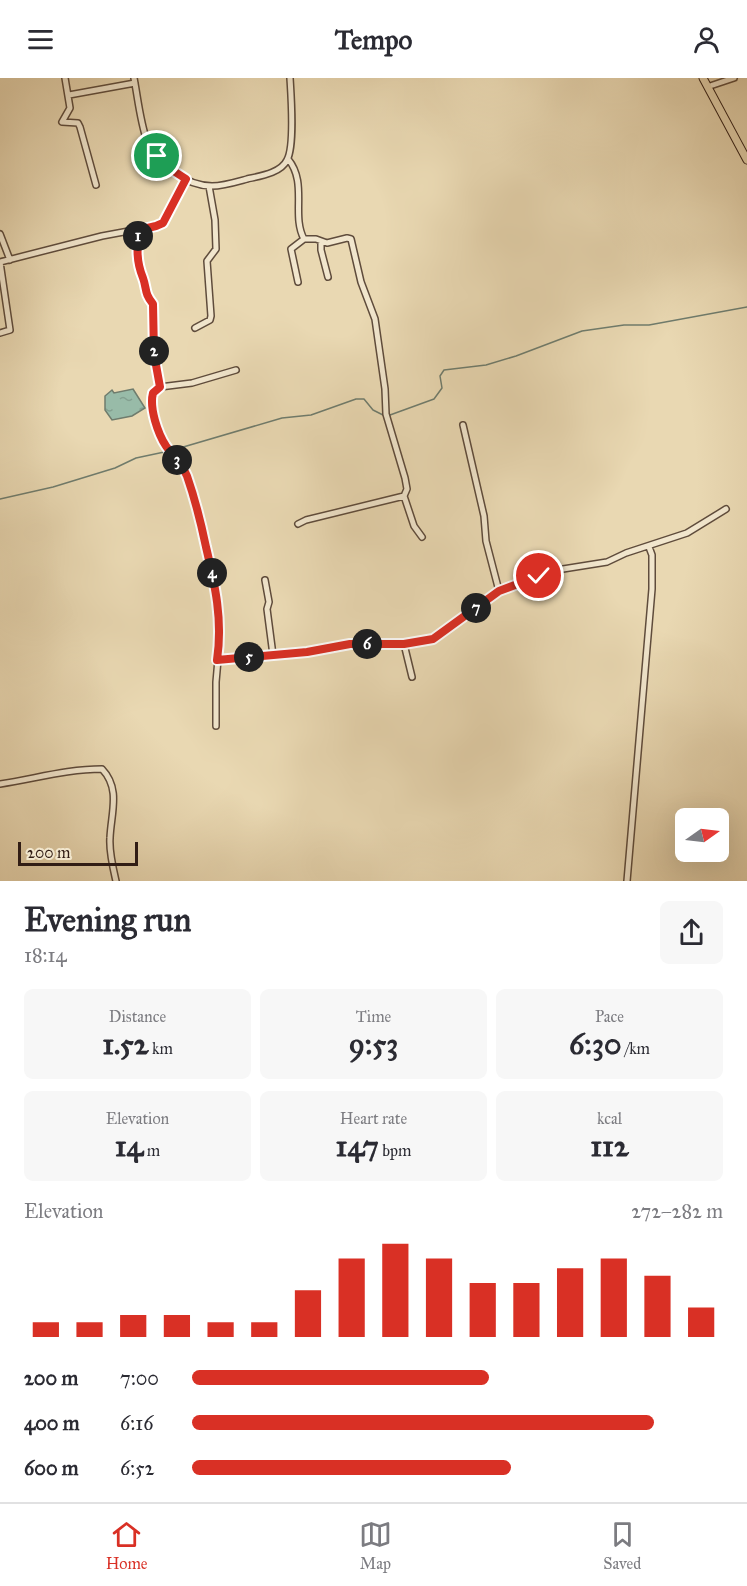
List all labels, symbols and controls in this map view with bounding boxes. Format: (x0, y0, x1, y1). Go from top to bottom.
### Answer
icon: menu (24, 23, 57, 56)
text: Tempo (335, 23, 412, 56)
icon: person (690, 23, 723, 56)
pin (131, 130, 182, 181)
icon: arrive (140, 139, 173, 172)
pin: 1 (123, 221, 153, 251)
text: 1 (135, 226, 141, 245)
pin: 2 (139, 336, 169, 366)
text: 2 (150, 341, 158, 360)
pin: 3 (162, 445, 192, 475)
text: 3 (174, 450, 180, 469)
pin (513, 550, 564, 601)
pin: 4 (197, 558, 227, 588)
icon: check (522, 559, 555, 592)
text: 4 (208, 563, 216, 582)
pin: 7 (461, 593, 491, 623)
text: 7 (472, 598, 480, 617)
pin: 6 (352, 629, 382, 659)
text: 6 (363, 634, 371, 653)
pin: 5 (234, 642, 264, 672)
text: 5 (245, 647, 253, 666)
north arrow (675, 808, 729, 862)
map controls (675, 808, 729, 862)
scale bar (18, 839, 138, 866)
text: 200 m (27, 843, 70, 862)
text: Evening run (24, 900, 191, 940)
button: share (660, 901, 723, 964)
text: 18:14 (24, 943, 67, 967)
text: Distance (109, 1007, 166, 1026)
text: Time (356, 1007, 391, 1026)
text: Pace (595, 1007, 624, 1026)
text: 1.52 (102, 1026, 149, 1062)
text: 9:53 (349, 1026, 398, 1062)
text: 6:30 (569, 1026, 621, 1062)
text: km (149, 1039, 173, 1058)
text: /km (621, 1039, 650, 1058)
text: Elevation (106, 1109, 169, 1128)
text: Heart rate (340, 1109, 407, 1128)
text: kcal (597, 1109, 622, 1128)
text: 14 (115, 1128, 143, 1164)
text: 147 (336, 1128, 379, 1164)
text: 112 (590, 1128, 629, 1164)
text: m (143, 1141, 160, 1160)
text: bpm (379, 1141, 411, 1160)
text: Elevation (24, 1199, 103, 1223)
text: 272–282 m (631, 1199, 723, 1223)
text: 200 m (24, 1366, 78, 1390)
text: 7:00 (120, 1366, 159, 1390)
text: 400 m (24, 1411, 80, 1435)
text: 6:16 (120, 1411, 153, 1435)
text: 600 m (24, 1456, 79, 1480)
text: 6:52 (120, 1456, 154, 1480)
tab: Home (106, 1518, 148, 1573)
tab: Map (359, 1518, 392, 1573)
tab: Saved (603, 1518, 641, 1573)

